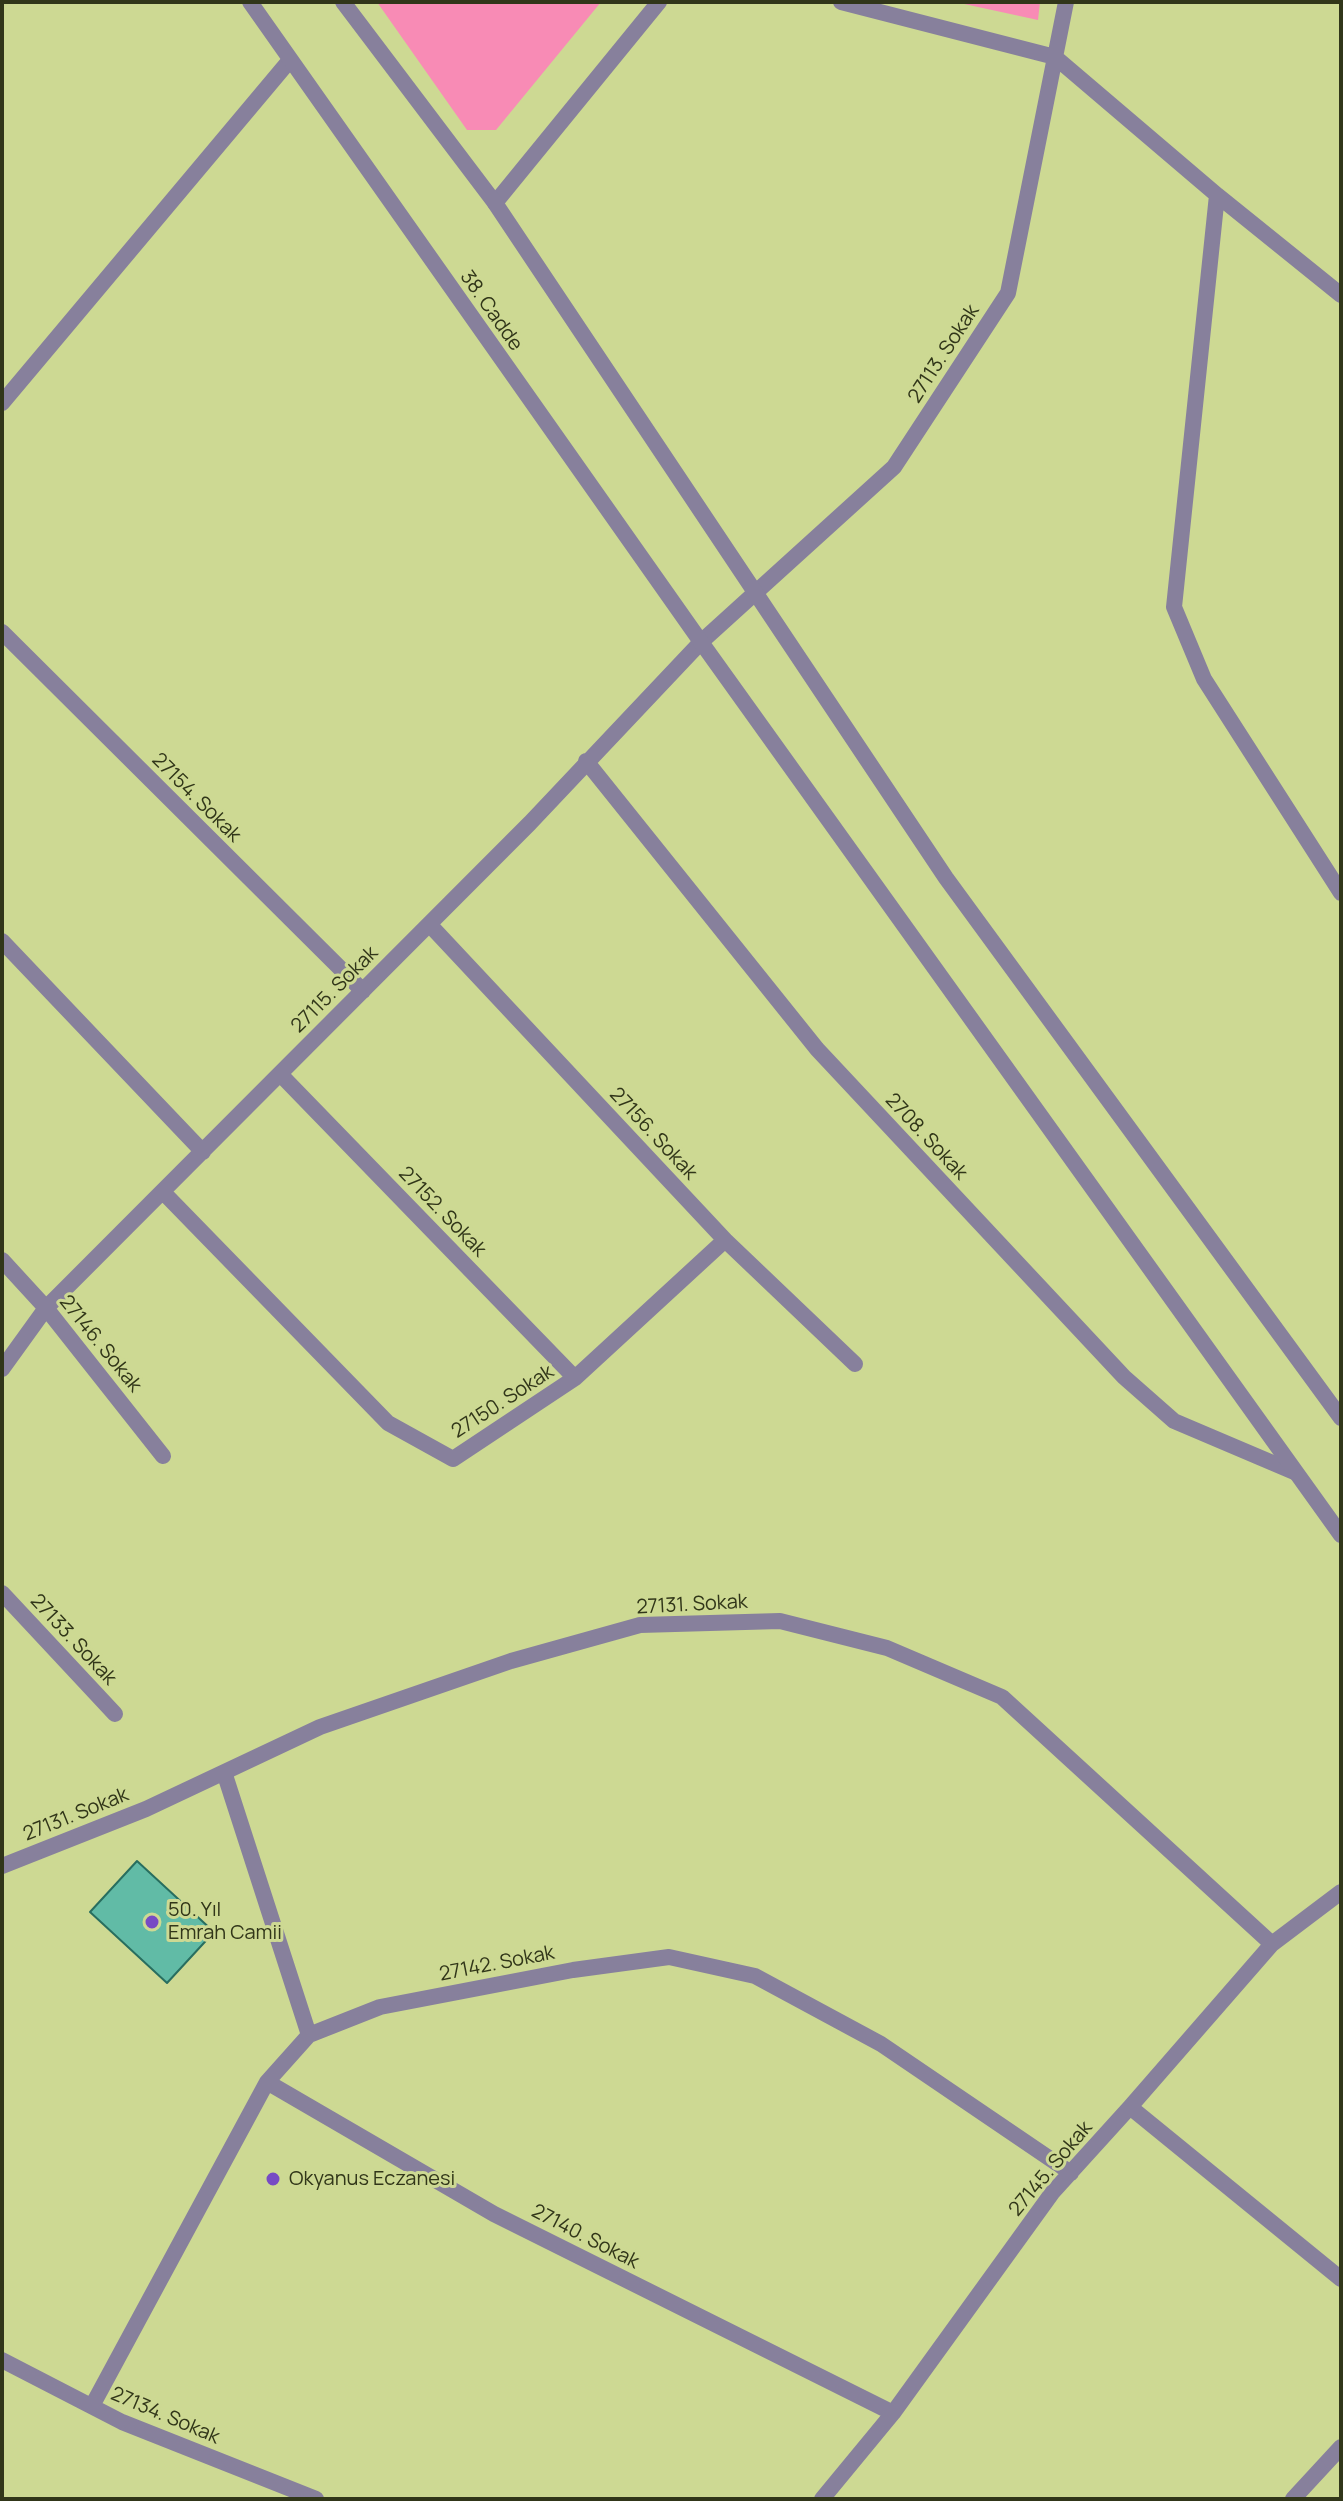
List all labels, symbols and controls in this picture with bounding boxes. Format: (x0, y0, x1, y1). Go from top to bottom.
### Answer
street label: 38. Cadde (455, 266, 527, 356)
street label: 27113. Sokak (903, 300, 985, 408)
street label: 27154. Sokak (146, 748, 246, 848)
street label: 27115. Sokak (287, 942, 383, 1038)
street label: 27156. Sokak (604, 1083, 702, 1185)
street label: 2708. Sokak (880, 1089, 972, 1185)
street label: 27152. Sokak (393, 1162, 491, 1262)
street label: 27146. Sokak (54, 1291, 146, 1397)
street label: 27150. Sokak (447, 1360, 559, 1444)
street label: 27133. Sokak (25, 1590, 121, 1690)
street label: 27131. Sokak (636, 1590, 748, 1620)
street label: 27131. Sokak (20, 1783, 132, 1847)
place label: 50. Yıl Emrah Camii (168, 1898, 282, 1945)
marker: 50. Yıl Emrah Camii (143, 1913, 161, 1931)
street label: 27142. Sokak (437, 1941, 557, 1987)
street label: 27145. Sokak (1004, 2117, 1098, 2221)
place label: Okyanus Eczanesi (289, 2167, 455, 2191)
marker: Okyanus Eczanesi (264, 2170, 282, 2188)
street label: 27140. Sokak (527, 2200, 643, 2274)
street label: 27134. Sokak (107, 2382, 223, 2450)

